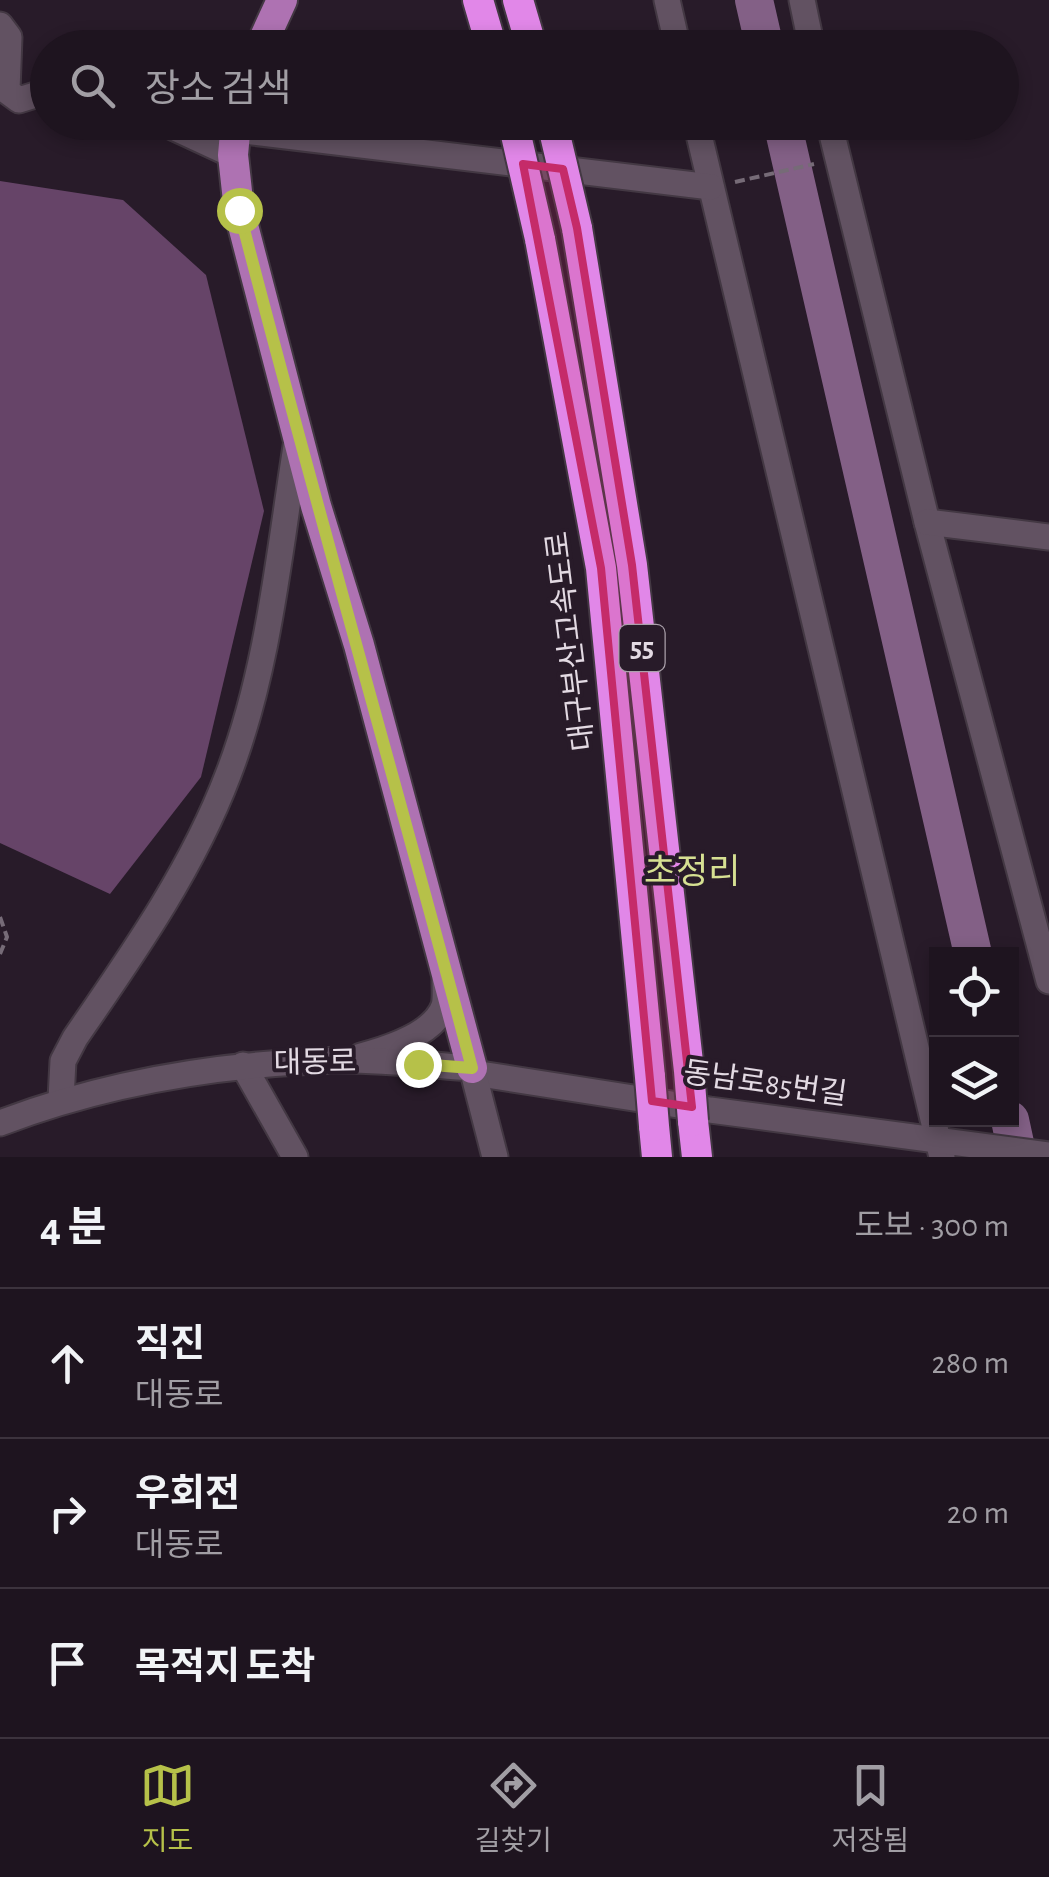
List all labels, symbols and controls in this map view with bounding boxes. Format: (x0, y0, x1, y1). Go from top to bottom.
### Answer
search box (30, 30, 1019, 140)
icon: search (65, 58, 120, 113)
text: 장소 검색 (145, 71, 291, 109)
route start (217, 188, 263, 234)
street label: 대구부산고속도로 (542, 530, 599, 753)
road number: 55 (620, 625, 664, 671)
district label: 초정리 (644, 853, 740, 890)
map controls (929, 947, 1019, 1127)
button: locate (929, 947, 1019, 1037)
button: layers (929, 1037, 1019, 1127)
route end (396, 1042, 442, 1088)
street label: 대동로 (273, 1046, 357, 1079)
street label: 동남로85번길 (681, 1057, 849, 1110)
text: 4 분 (40, 1207, 106, 1249)
text: 도보 · 300 m (854, 1210, 1009, 1242)
text: 직진 (135, 1326, 205, 1364)
icon: ahead (40, 1336, 95, 1391)
text: 280 m (931, 1347, 1009, 1379)
text: 대동로 (135, 1379, 223, 1411)
text: 우회전 (135, 1476, 240, 1514)
icon: right (40, 1486, 95, 1541)
text: 20 m (947, 1497, 1009, 1529)
text: 대동로 (135, 1529, 223, 1561)
icon: arrive (40, 1636, 95, 1691)
text: 목적지 도착 (135, 1649, 316, 1687)
tab: 지도 (140, 1758, 195, 1859)
tab: 길찾기 (475, 1758, 552, 1859)
tab: 저장됨 (832, 1758, 909, 1859)

